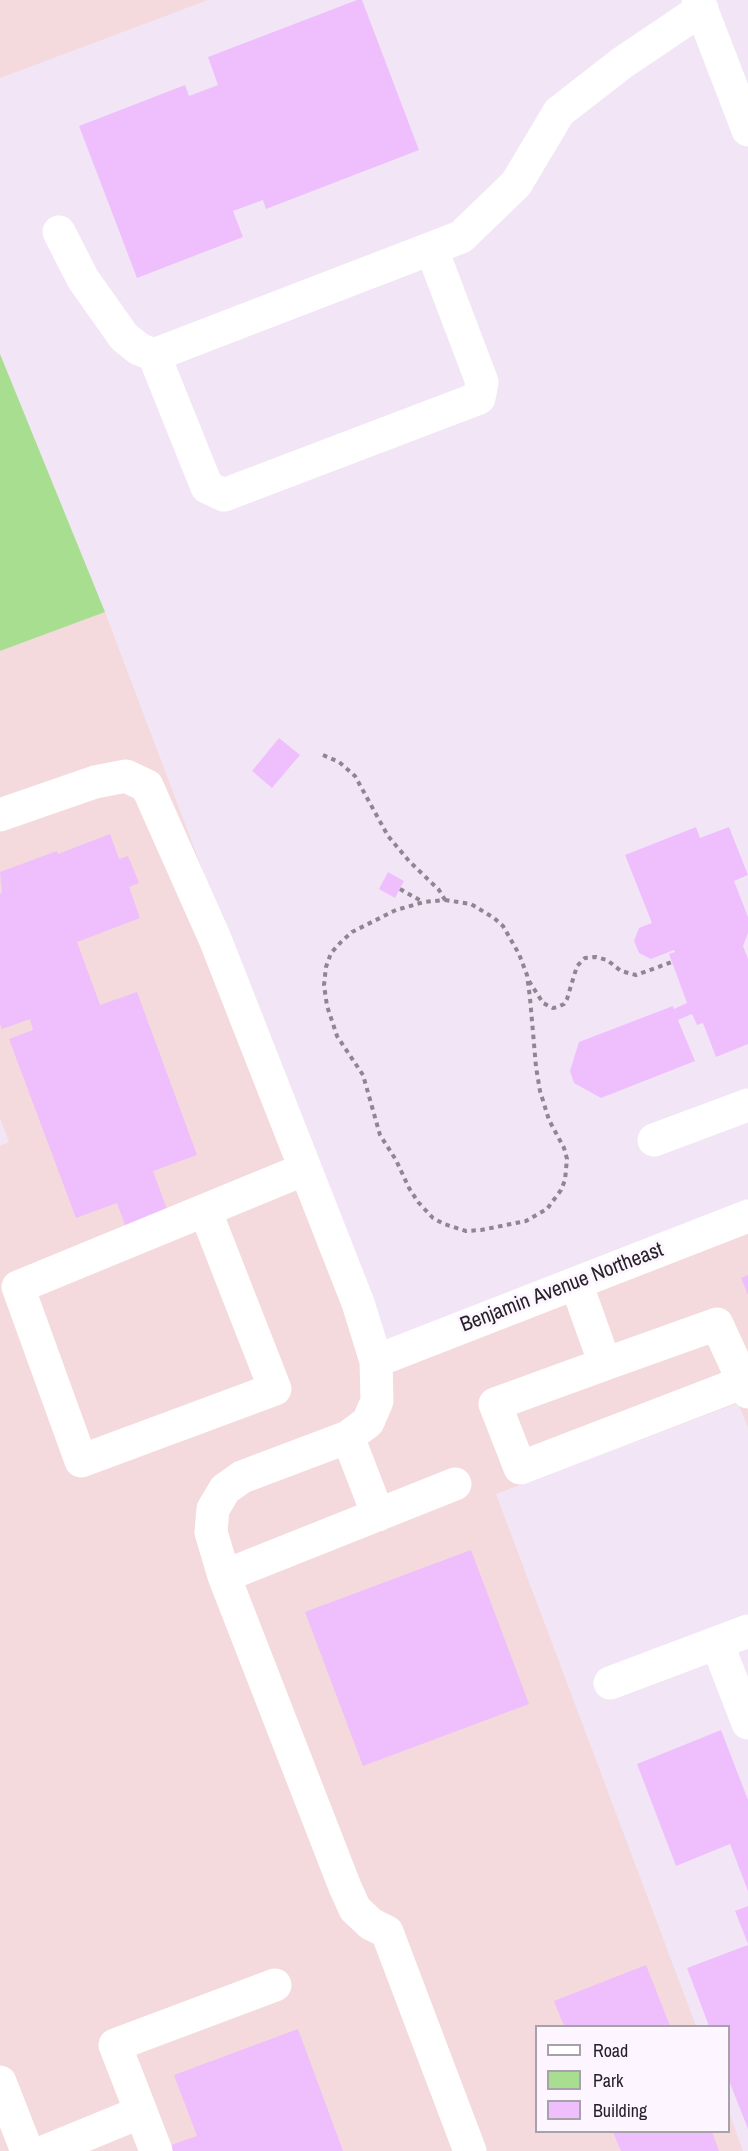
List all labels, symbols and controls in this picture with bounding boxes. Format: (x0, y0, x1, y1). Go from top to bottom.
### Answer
street label: Benjamin Avenue Northeast (457, 1238, 667, 1338)
legend (535, 2025, 730, 2133)
text: Road (593, 2038, 628, 2063)
text: Park (593, 2068, 623, 2093)
text: Building (593, 2098, 647, 2123)

